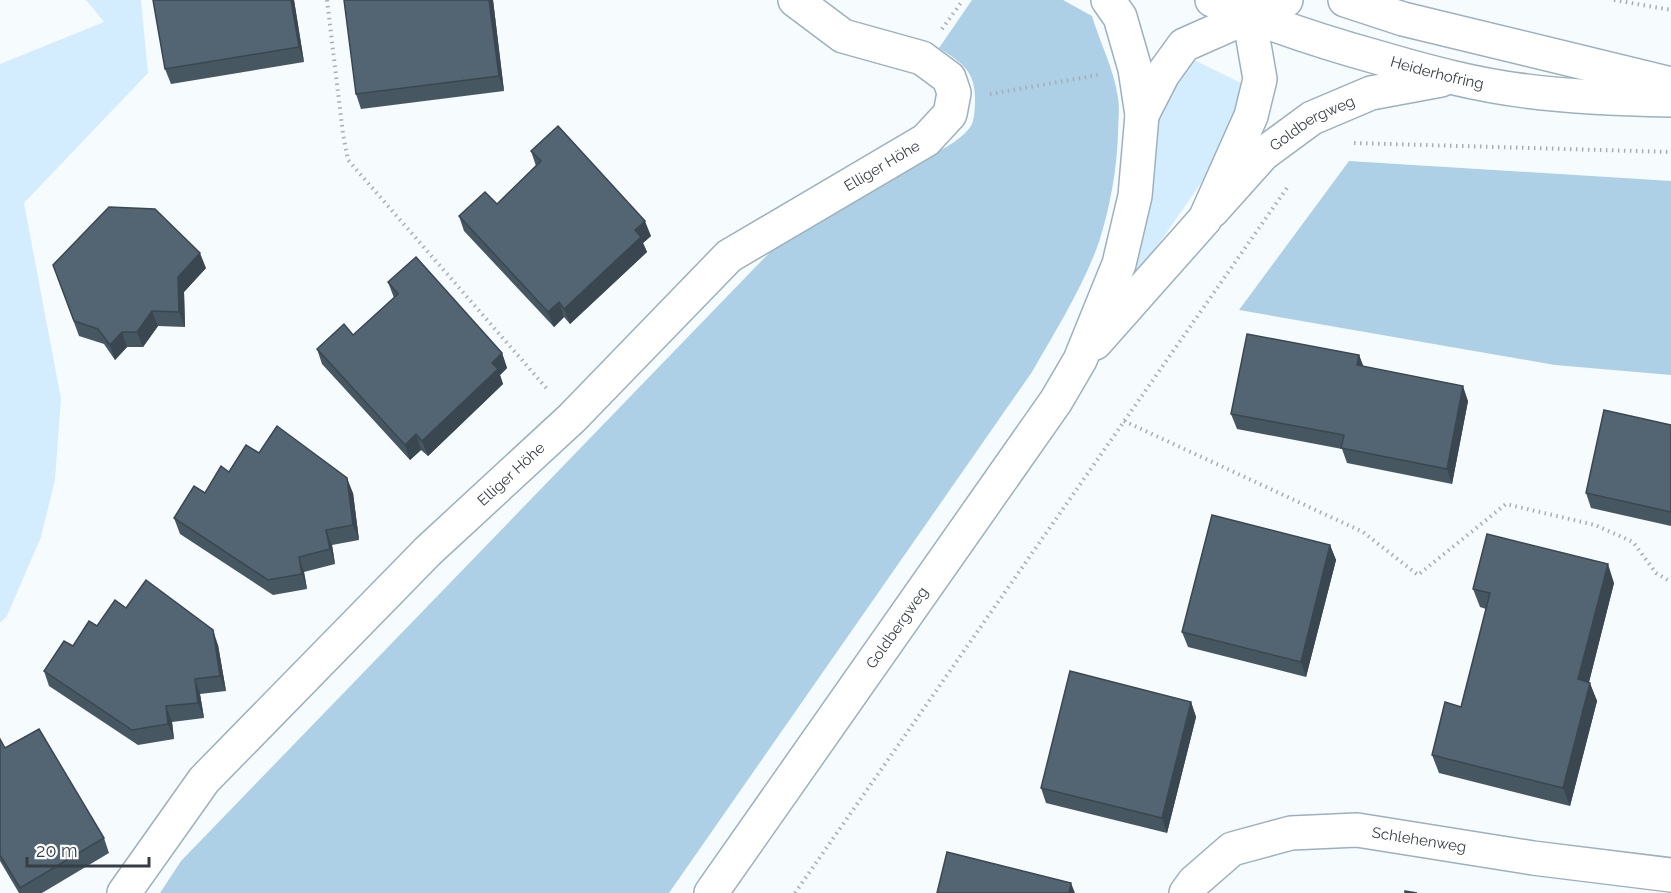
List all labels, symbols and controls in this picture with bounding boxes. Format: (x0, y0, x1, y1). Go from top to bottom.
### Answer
street label: Heiderhofring (1388, 53, 1485, 93)
street label: Goldbergweg (1266, 92, 1357, 155)
street label: Elliger Höhe (841, 136, 923, 195)
street label: Elliger Höhe (474, 439, 549, 510)
street label: Goldbergweg (862, 583, 932, 672)
street label: Schlehenweg (1371, 824, 1468, 856)
scale bar (27, 830, 148, 868)
text: 20 m (36, 840, 78, 861)

